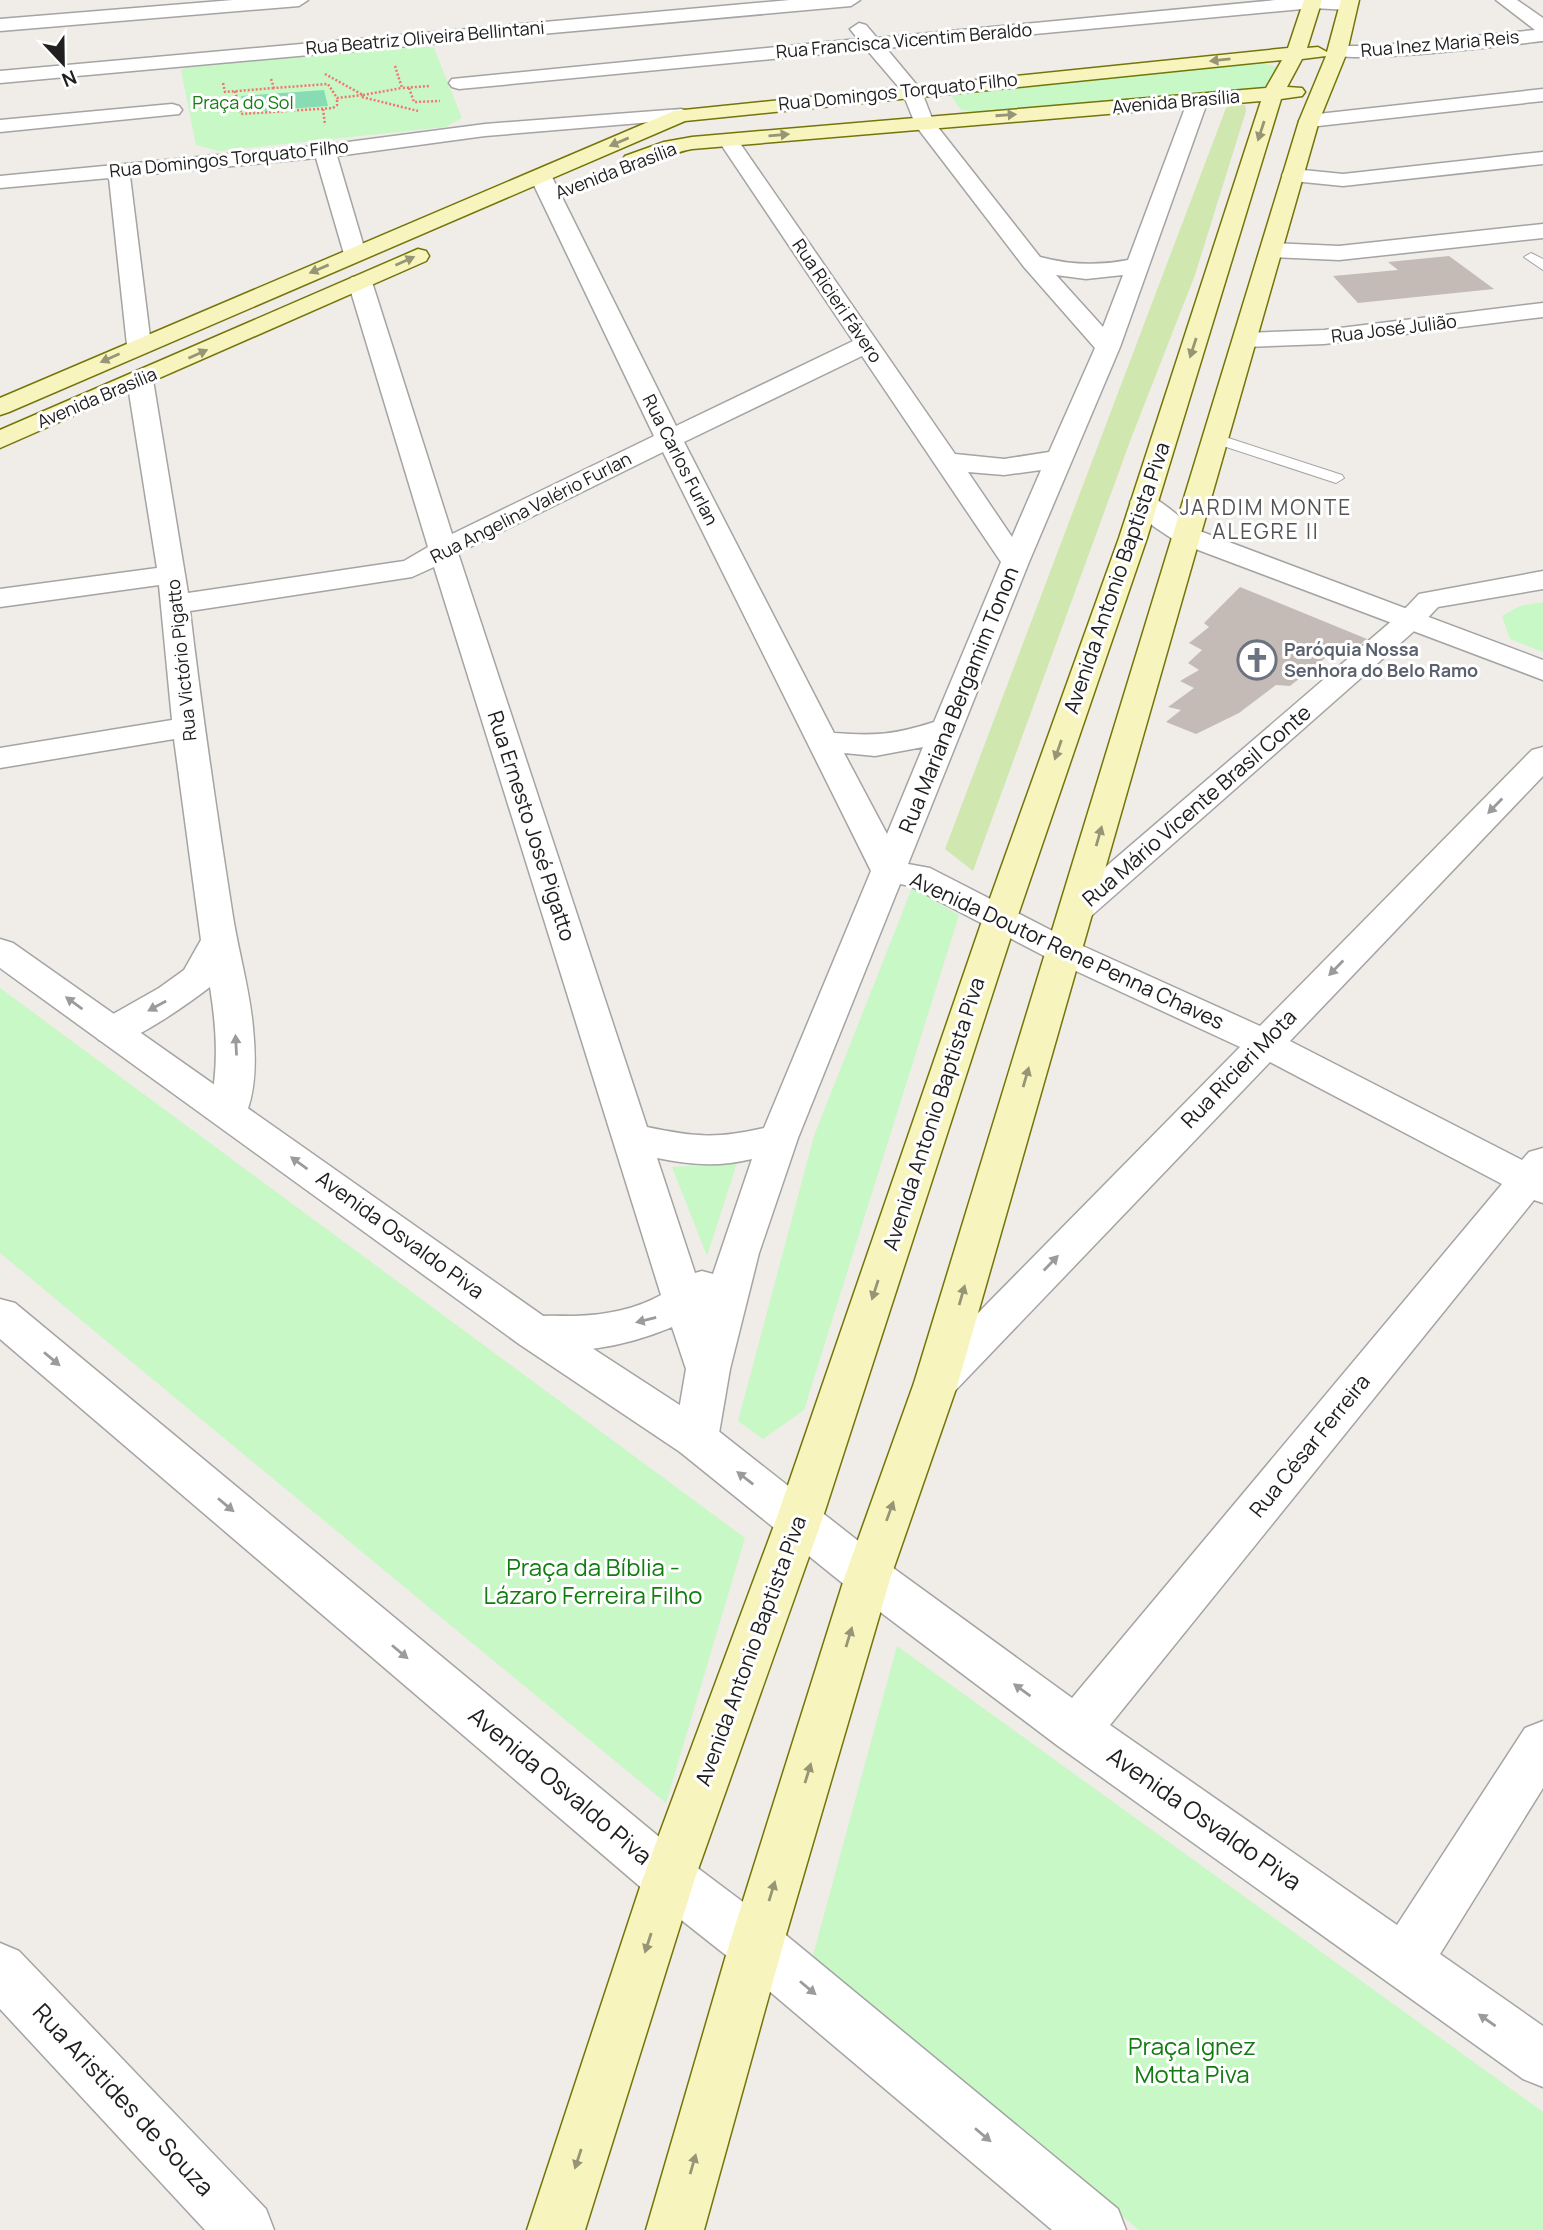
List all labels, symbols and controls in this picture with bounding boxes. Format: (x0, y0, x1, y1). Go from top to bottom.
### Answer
street label: Rua Beatriz Oliveira Bellintani (304, 15, 545, 59)
street label: Rua Francisca Vicentim Beraldo (775, 17, 1033, 63)
street label: Rua Inez Maria Reis (1360, 24, 1520, 62)
north arrow (28, 28, 98, 98)
one-way arrow (1209, 54, 1231, 65)
text: N (58, 64, 81, 93)
street label: Rua Domingos Torquato Filho (777, 67, 1019, 116)
street label: Avenida Brasília (1111, 83, 1241, 119)
park label: Praça do Sol (192, 90, 294, 114)
one-way arrow (995, 109, 1017, 120)
one-way arrow (1256, 121, 1266, 142)
one-way arrow (769, 129, 791, 140)
street label: Rua Domingos Torquato Filho (108, 134, 350, 183)
street label: Avenida Brasília (552, 136, 680, 204)
one-way arrow (608, 137, 629, 148)
street label: Rua Ricieri Fávero (787, 234, 888, 367)
one-way arrow (395, 255, 415, 267)
one-way arrow (308, 264, 329, 275)
street label: Rua José Julião (1330, 308, 1458, 348)
one-way arrow (1187, 338, 1197, 359)
one-way arrow (187, 349, 208, 360)
one-way arrow (100, 352, 120, 364)
street label: Avenida Brasília (33, 361, 160, 433)
street label: Rua Carlos Furlan (638, 390, 724, 529)
street label: Avenida Antonio Baptista Piva (1056, 438, 1176, 717)
street label: Rua Angelina Valério Furlan (426, 446, 635, 568)
district label: JARDIM MONTE ALEGRE II (1180, 493, 1352, 545)
street label: Rua Mariana Bergamim Tonon (892, 562, 1024, 837)
street label: Rua Victório Pigatto (161, 578, 201, 742)
place label: Paróquia Nossa Senhora do Belo Ramo (1284, 637, 1478, 682)
church icon: Paróquia Nossa Senhora do Belo Ramo (1236, 639, 1278, 681)
street label: Rua Mário Vicente Brasil Conte (1076, 698, 1317, 912)
street label: Rua Ernesto José Pigatto (481, 707, 582, 944)
one-way arrow (1052, 739, 1063, 760)
one-way arrow (1487, 797, 1504, 814)
one-way arrow (1095, 825, 1105, 846)
street label: Avenida Doutor Rene Penna Chaves (906, 865, 1229, 1035)
one-way arrow (1328, 960, 1345, 977)
street label: Avenida Antonio Baptista Piva (876, 974, 990, 1254)
one-way arrow (65, 996, 83, 1010)
one-way arrow (147, 999, 167, 1011)
street label: Rua Ricieri Mota (1174, 1003, 1302, 1134)
one-way arrow (231, 1034, 242, 1056)
one-way arrow (1021, 1066, 1031, 1087)
one-way arrow (290, 1156, 308, 1170)
street label: Avenida Osvaldo Piva (311, 1164, 490, 1305)
one-way arrow (1043, 1255, 1059, 1272)
one-way arrow (870, 1280, 880, 1301)
one-way arrow (957, 1284, 967, 1305)
one-way arrow (635, 1315, 657, 1326)
one-way arrow (44, 1351, 61, 1366)
street label: Rua César Ferreira (1243, 1368, 1376, 1523)
one-way arrow (737, 1471, 754, 1486)
one-way arrow (218, 1497, 235, 1512)
one-way arrow (885, 1501, 896, 1522)
street label: Avenida Antonio Baptista Piva (688, 1512, 812, 1790)
park label: Praça da Bíblia - Lázaro Ferreira Filho (484, 1550, 702, 1611)
one-way arrow (845, 1627, 855, 1648)
one-way arrow (392, 1644, 409, 1659)
one-way arrow (1013, 1683, 1031, 1697)
street label: Avenida Osvaldo Piva (462, 1698, 660, 1871)
street label: Avenida Osvaldo Piva (1101, 1738, 1308, 1897)
one-way arrow (804, 1762, 814, 1783)
one-way arrow (768, 1881, 778, 1902)
one-way arrow (642, 1932, 653, 1953)
one-way arrow (800, 1980, 817, 1995)
street label: Rua Aristides de Souza (26, 1996, 222, 2202)
one-way arrow (1478, 2013, 1496, 2027)
park label: Praça Ignez Motta Piva (1128, 2029, 1256, 2090)
one-way arrow (973, 2127, 991, 2142)
one-way arrow (573, 2149, 583, 2170)
one-way arrow (689, 2154, 699, 2175)

